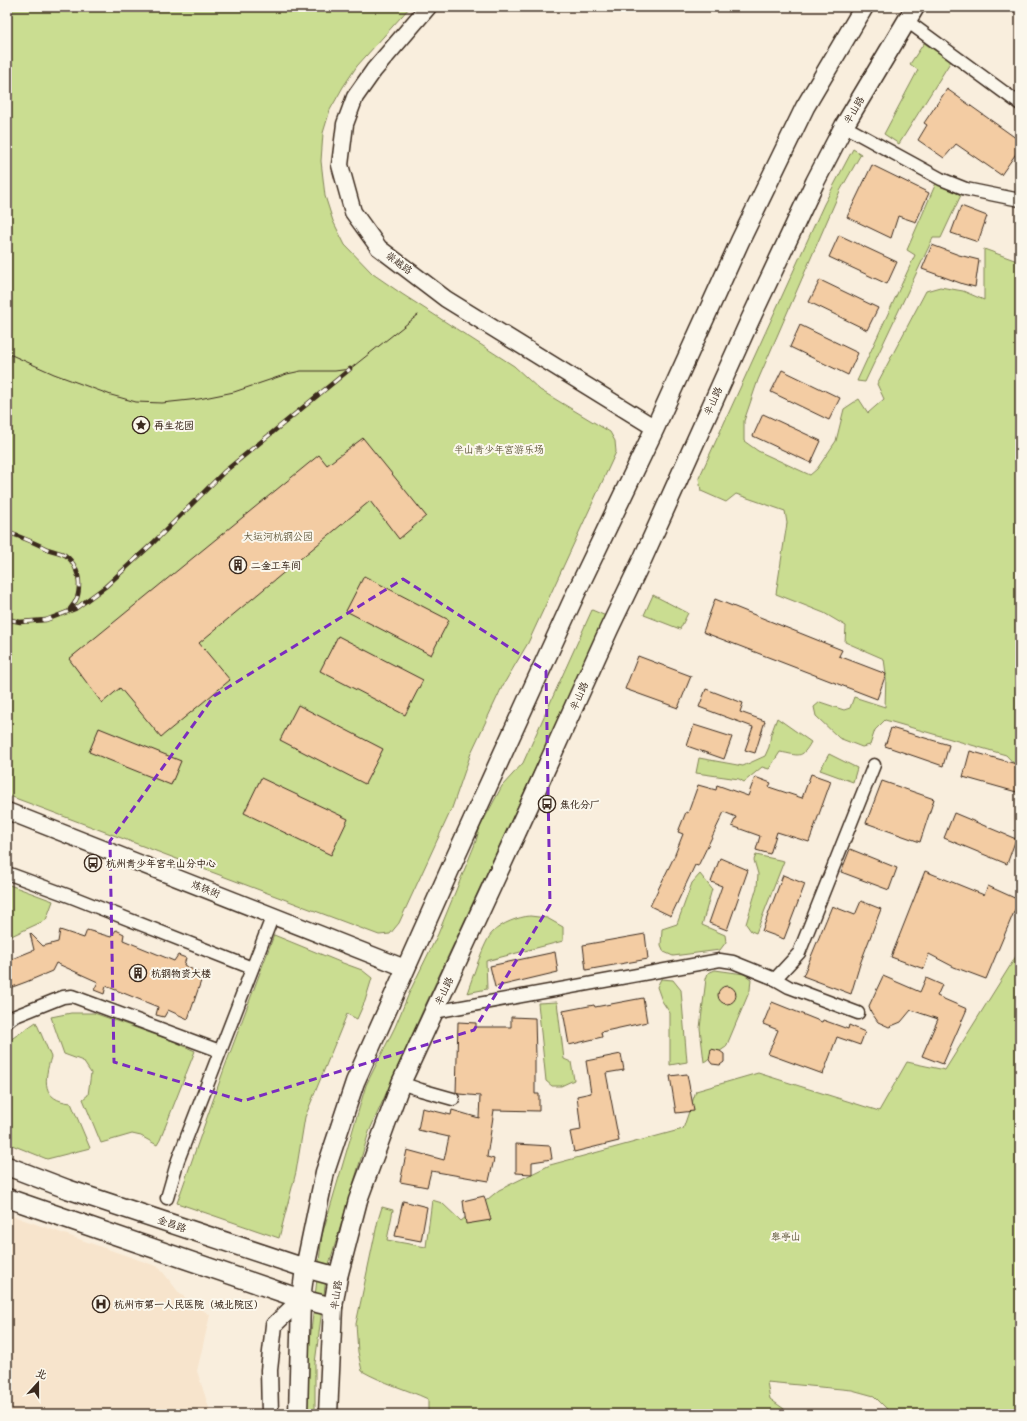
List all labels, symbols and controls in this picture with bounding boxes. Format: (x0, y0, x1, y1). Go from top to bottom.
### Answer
street label: 半山路 (841, 94, 867, 126)
street label: 崇越路 (383, 249, 415, 277)
street label: 半山路 (701, 385, 725, 417)
place icon: 再生花园 (131, 415, 151, 435)
place label: 再生花园 (154, 419, 194, 432)
park label: 半山青少年宫游乐场 (454, 443, 544, 456)
park label: 大运河杭钢公园 (243, 530, 313, 543)
building icon: 二金工车间 (228, 555, 248, 575)
place label: 二金工车间 (251, 559, 301, 572)
street label: 半山路 (567, 680, 591, 712)
bus stop icon: 焦化分厂 (537, 794, 557, 814)
place label: 焦化分厂 (560, 798, 600, 811)
bus stop icon: 杭州青少年宫半山分中心 (83, 853, 103, 873)
place label: 杭州青少年宫半山分中心 (106, 857, 216, 870)
street label: 炼铁街 (190, 877, 222, 901)
building icon: 杭钢物资大楼 (128, 963, 148, 983)
place label: 杭钢物资大楼 (151, 967, 211, 980)
street label: 半山路 (432, 975, 456, 1007)
street label: 金昌路 (156, 1213, 188, 1235)
park label: 皋亭山 (771, 1230, 801, 1243)
street label: 半山路 (327, 1279, 345, 1311)
hospital icon: 杭州市第一人民医院（城北院区） (91, 1294, 111, 1314)
place label: 杭州市第一人民医院（城北院区） (114, 1298, 264, 1311)
north arrow (18, 1363, 58, 1403)
text: 北 (34, 1365, 49, 1383)

